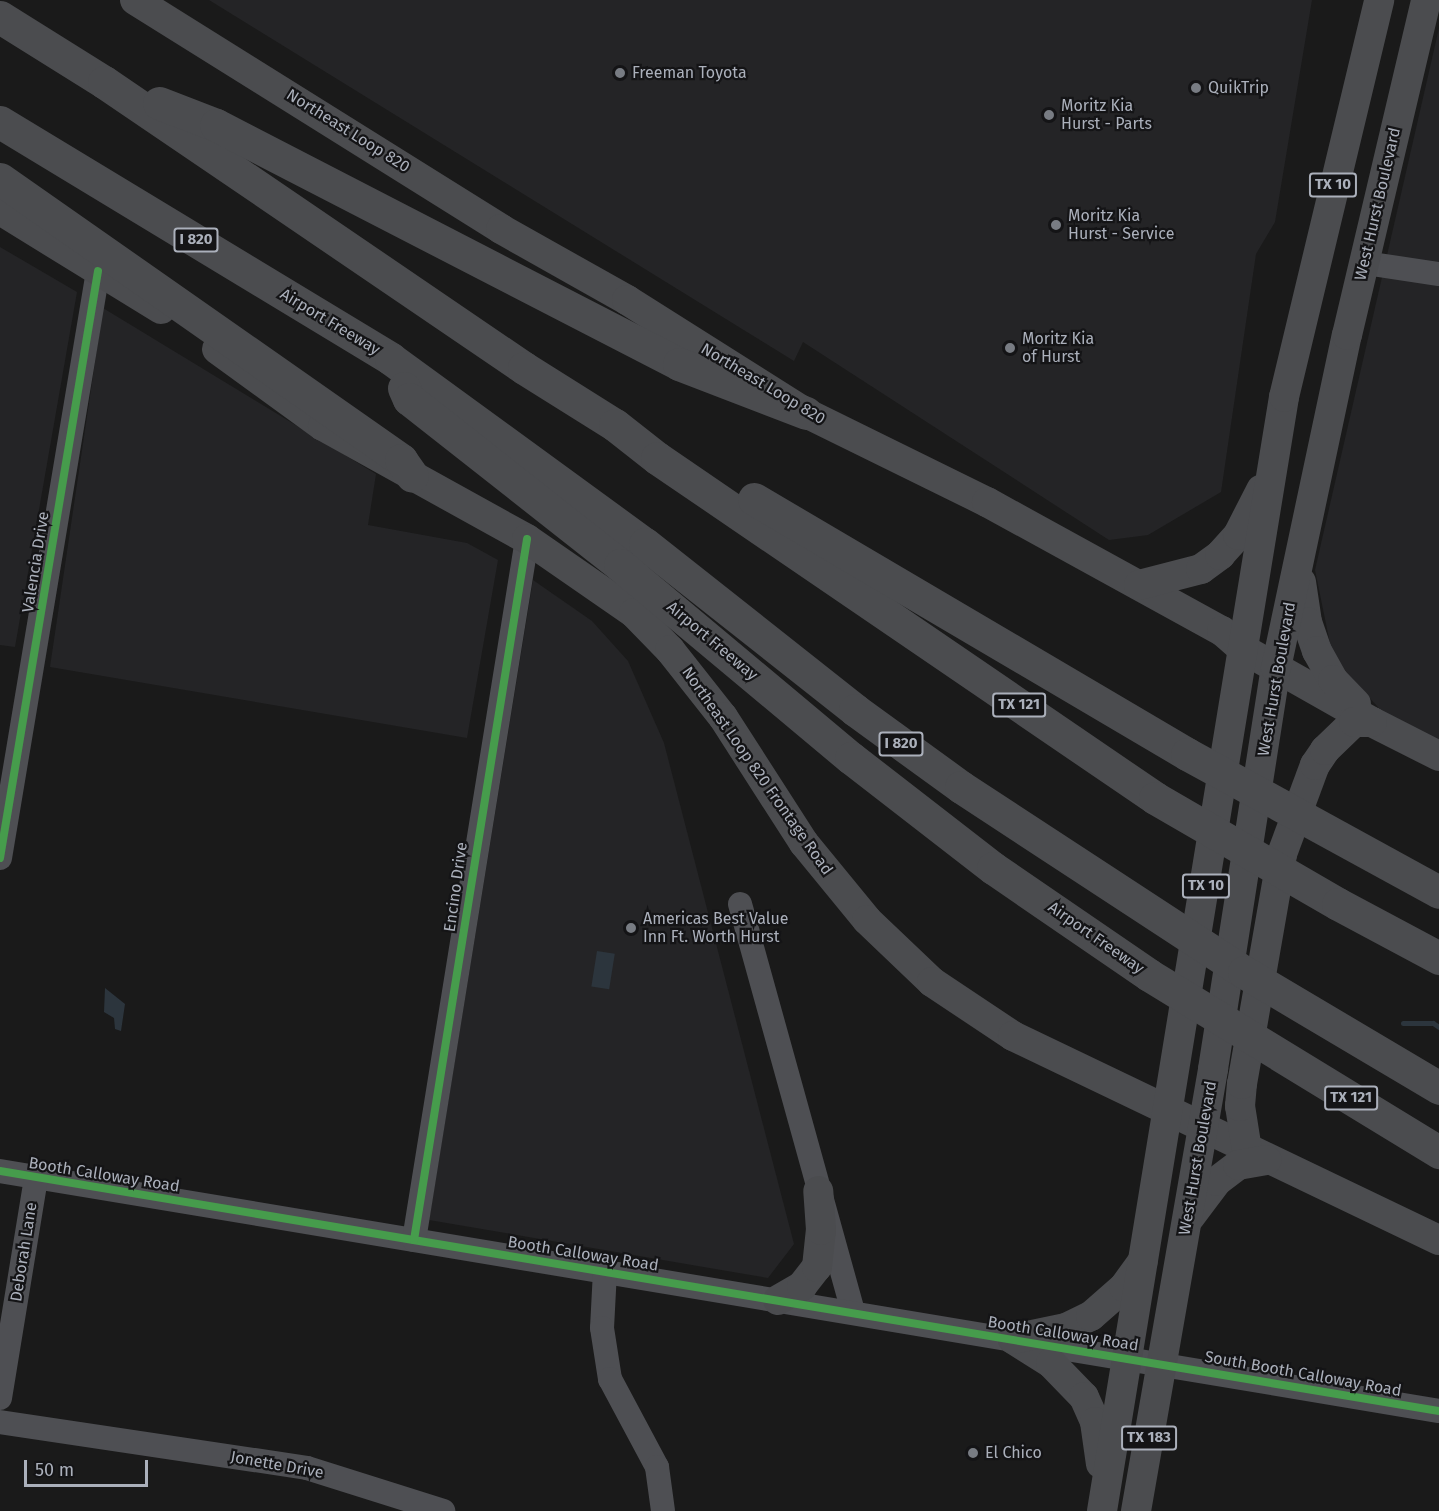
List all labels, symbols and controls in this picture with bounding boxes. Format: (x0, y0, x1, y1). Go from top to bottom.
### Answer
place label: Freeman Toyota (632, 63, 747, 83)
marker: Freeman Toyota (613, 66, 627, 80)
place label: QuikTrip (1208, 78, 1269, 98)
marker: QuikTrip (1189, 81, 1203, 95)
street label: Northeast Loop 820 (283, 85, 413, 177)
place label: Moritz Kia Hurst - Parts (1061, 96, 1152, 134)
marker: Moritz Kia Hurst - Parts (1042, 108, 1056, 122)
street label: West Hurst Boulevard (1351, 126, 1405, 282)
road number: TX 10 (1308, 173, 1358, 197)
place label: Moritz Kia Hurst - Service (1068, 206, 1174, 244)
marker: Moritz Kia Hurst - Service (1049, 218, 1063, 232)
road number: I 820 (172, 228, 220, 252)
street label: Airport Freeway (277, 285, 383, 359)
place label: Moritz Kia of Hurst (1022, 329, 1094, 367)
street label: Northeast Loop 820 (697, 339, 829, 429)
marker: Moritz Kia of Hurst (1003, 341, 1017, 355)
street label: Valencia Drive (19, 510, 53, 614)
street label: Airport Freeway (663, 597, 761, 685)
street label: West Hurst Boulevard (1254, 600, 1300, 758)
street label: Northeast Loop 820 Frontage Road (678, 663, 836, 879)
road number: TX 121 (992, 693, 1046, 717)
road number: I 820 (877, 732, 925, 756)
street label: Encino Drive (440, 841, 472, 933)
road number: TX 10 (1180, 874, 1232, 898)
street label: Airport Freeway (1044, 898, 1148, 978)
place label: Americas Best Value Inn Ft. Worth Hurst (643, 909, 788, 947)
marker: Americas Best Value Inn Ft. Worth Hurst (624, 921, 638, 935)
street label: West Hurst Boulevard (1175, 1079, 1221, 1237)
road number: TX 121 (1324, 1086, 1378, 1110)
street label: Booth Calloway Road (27, 1154, 181, 1196)
street label: Deborah Lane (7, 1201, 41, 1303)
street label: Booth Calloway Road (506, 1233, 660, 1275)
street label: Booth Calloway Road (986, 1313, 1140, 1355)
street label: South Booth Calloway Road (1203, 1347, 1403, 1401)
road number: TX 183 (1120, 1426, 1178, 1450)
place label: El Chico (985, 1443, 1042, 1463)
marker: El Chico (966, 1446, 980, 1460)
street label: Jonette Drive (229, 1447, 325, 1483)
scale bar (27, 1448, 152, 1486)
text: 50 m (35, 1459, 74, 1481)

